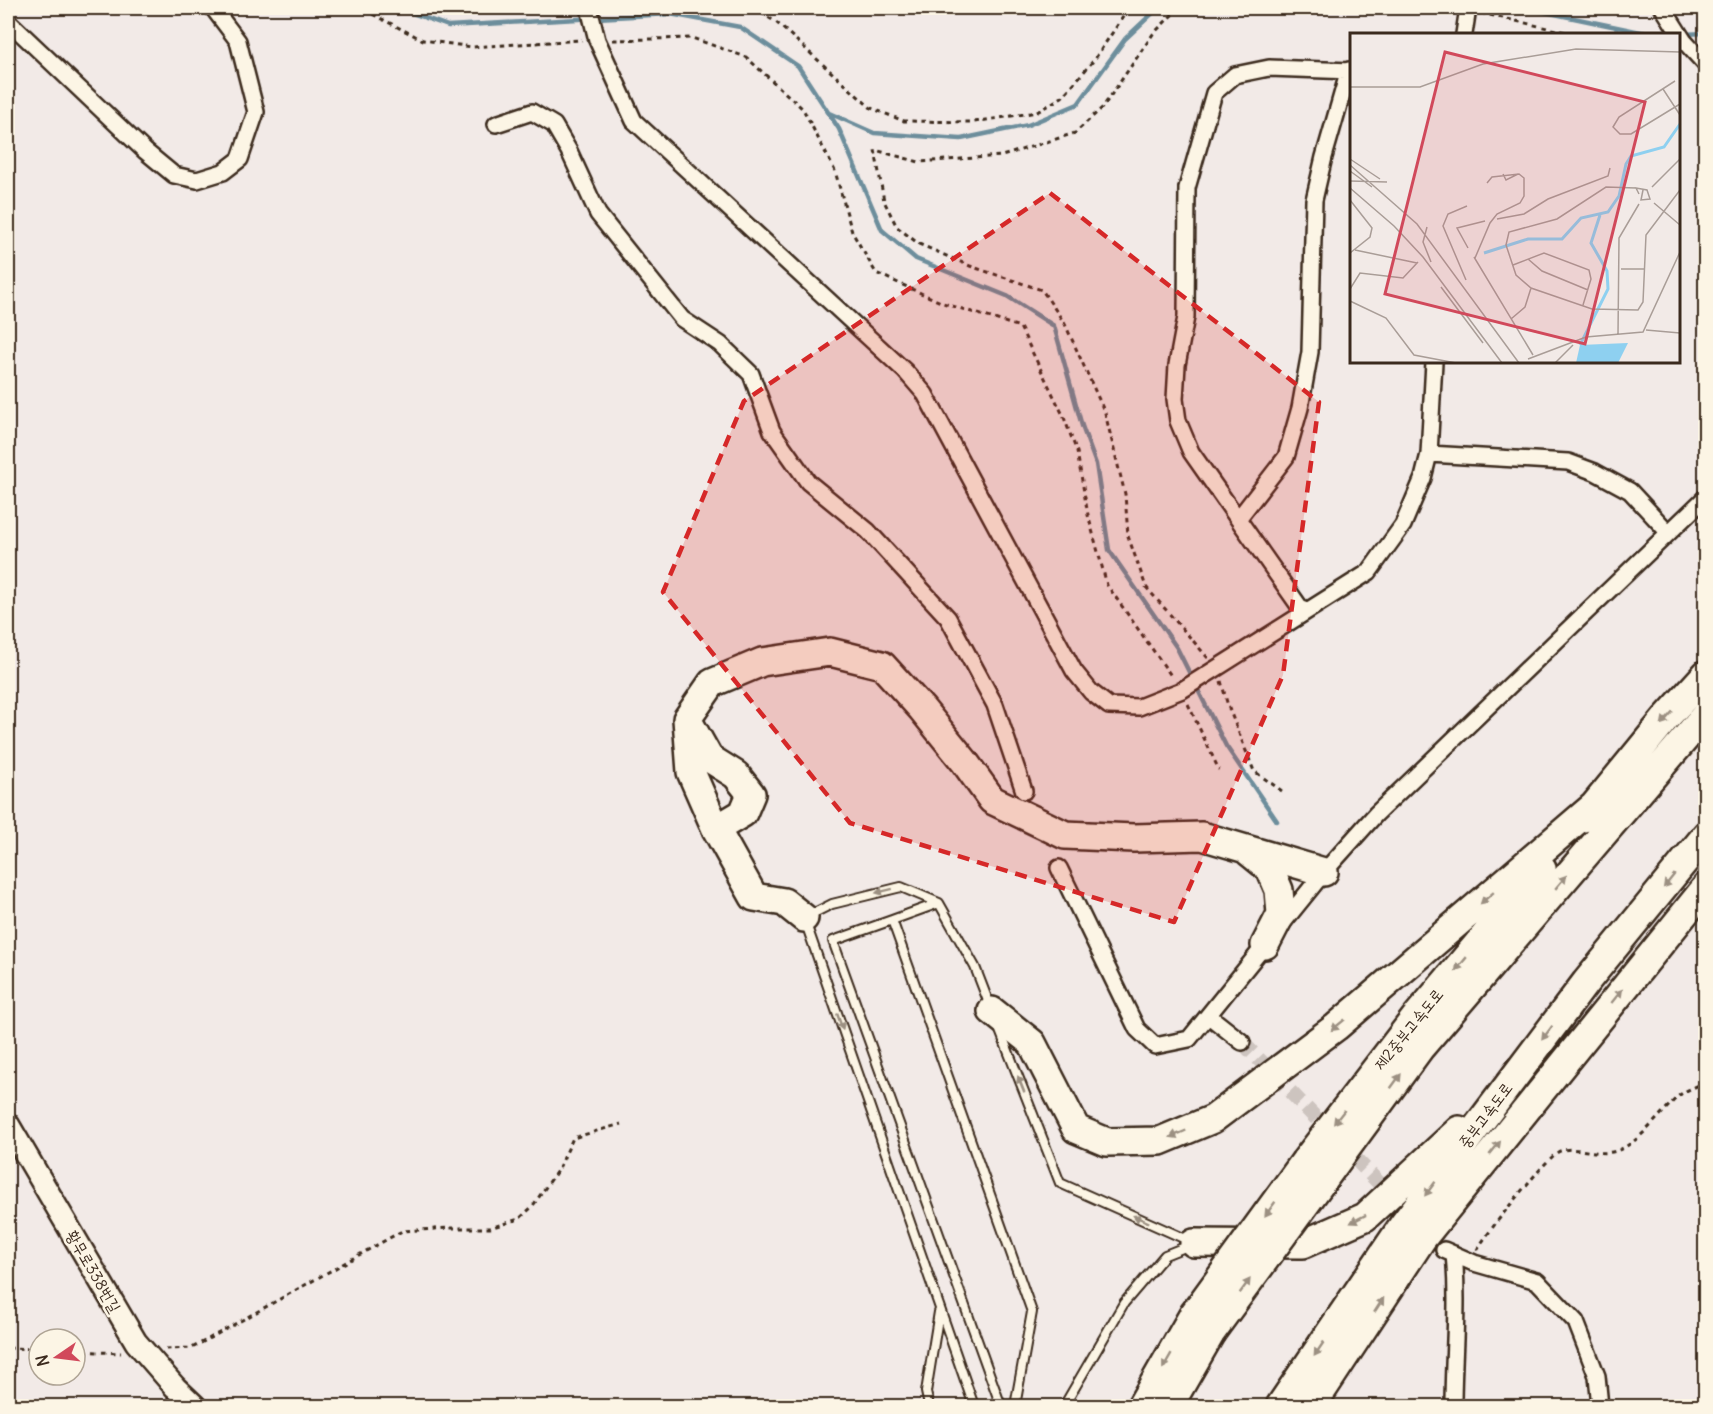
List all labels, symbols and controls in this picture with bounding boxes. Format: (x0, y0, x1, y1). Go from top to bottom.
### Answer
inset map (1350, 33, 1680, 363)
one-way arrow (1661, 710, 1674, 725)
one-way arrow (1663, 873, 1675, 888)
one-way arrow (1554, 874, 1567, 890)
one-way arrow (874, 887, 893, 896)
one-way arrow (1480, 891, 1495, 904)
one-way arrow (1454, 956, 1467, 972)
street label: 제2중부고속도로 (1369, 984, 1447, 1074)
one-way arrow (1610, 988, 1623, 1004)
one-way arrow (836, 1013, 846, 1031)
one-way arrow (1331, 1018, 1346, 1030)
one-way arrow (1542, 1026, 1554, 1041)
one-way arrow (1390, 1073, 1403, 1089)
one-way arrow (1015, 1075, 1025, 1093)
street label: 중부고속도로 (1454, 1078, 1516, 1152)
one-way arrow (1333, 1108, 1345, 1124)
one-way arrow (1169, 1130, 1187, 1139)
one-way arrow (1488, 1140, 1501, 1156)
one-way arrow (1424, 1181, 1436, 1196)
one-way arrow (1264, 1200, 1276, 1216)
one-way arrow (1349, 1214, 1367, 1224)
one-way arrow (1132, 1215, 1149, 1224)
street label: 황무로338번길 (62, 1226, 126, 1316)
one-way arrow (1239, 1279, 1251, 1295)
one-way arrow (1373, 1297, 1384, 1313)
north arrow (27, 1327, 87, 1387)
one-way arrow (1314, 1341, 1325, 1357)
text: N (31, 1353, 53, 1368)
one-way arrow (1162, 1353, 1172, 1370)

